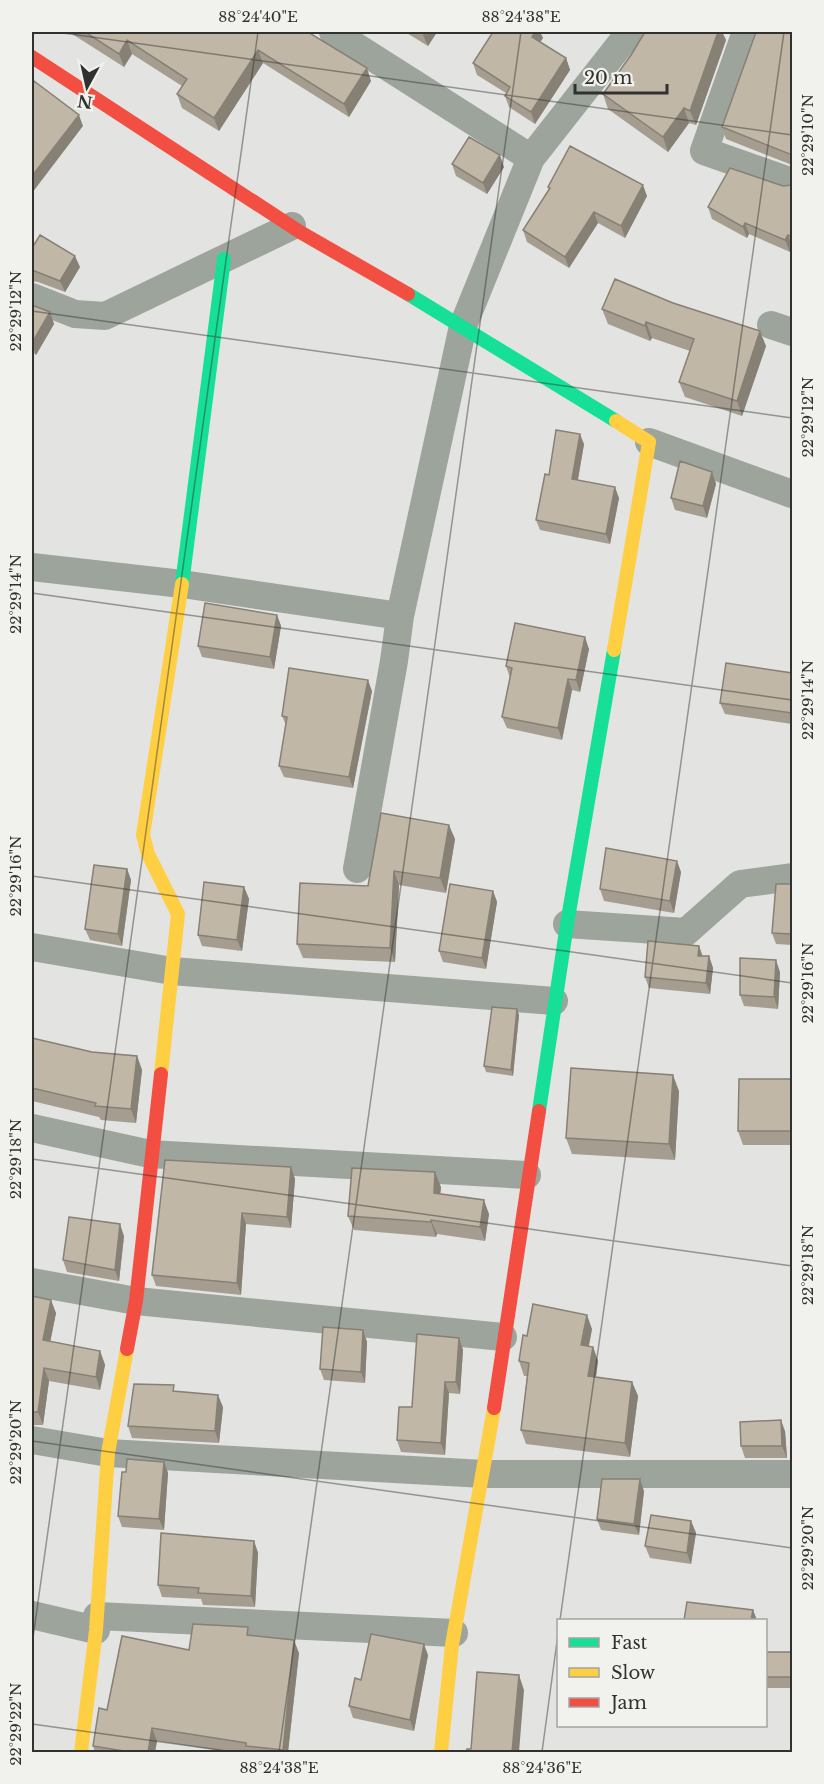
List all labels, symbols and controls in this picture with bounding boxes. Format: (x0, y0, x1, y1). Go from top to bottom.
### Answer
text: 88°24'40"E (218, 7, 298, 26)
text: 88°24'38"E (481, 7, 561, 26)
north arrow (57, 57, 117, 117)
scale bar (575, 57, 666, 95)
text: 20 m (584, 67, 632, 89)
text: N (76, 91, 94, 113)
text: 22°29'10"N (798, 94, 817, 176)
text: 22°29'12"N (6, 271, 25, 351)
text: 22°29'12"N (798, 377, 817, 457)
text: 22°29'14"N (6, 554, 25, 634)
text: 22°29'14"N (798, 660, 817, 740)
text: 22°29'16"N (6, 835, 25, 917)
text: 22°29'16"N (798, 942, 817, 1024)
text: 22°29'18"N (6, 1119, 25, 1199)
text: 22°29'18"N (798, 1225, 817, 1305)
text: 22°29'20"N (6, 1400, 25, 1484)
text: 22°29'20"N (798, 1506, 817, 1590)
legend (557, 1619, 767, 1727)
text: Fast (611, 1632, 648, 1654)
text: Slow (611, 1662, 656, 1684)
text: 22°29'22"N (6, 1682, 25, 1766)
text: Jam (609, 1692, 647, 1714)
text: 88°24'38"E (239, 1758, 319, 1777)
text: 88°24'36"E (502, 1758, 582, 1777)

